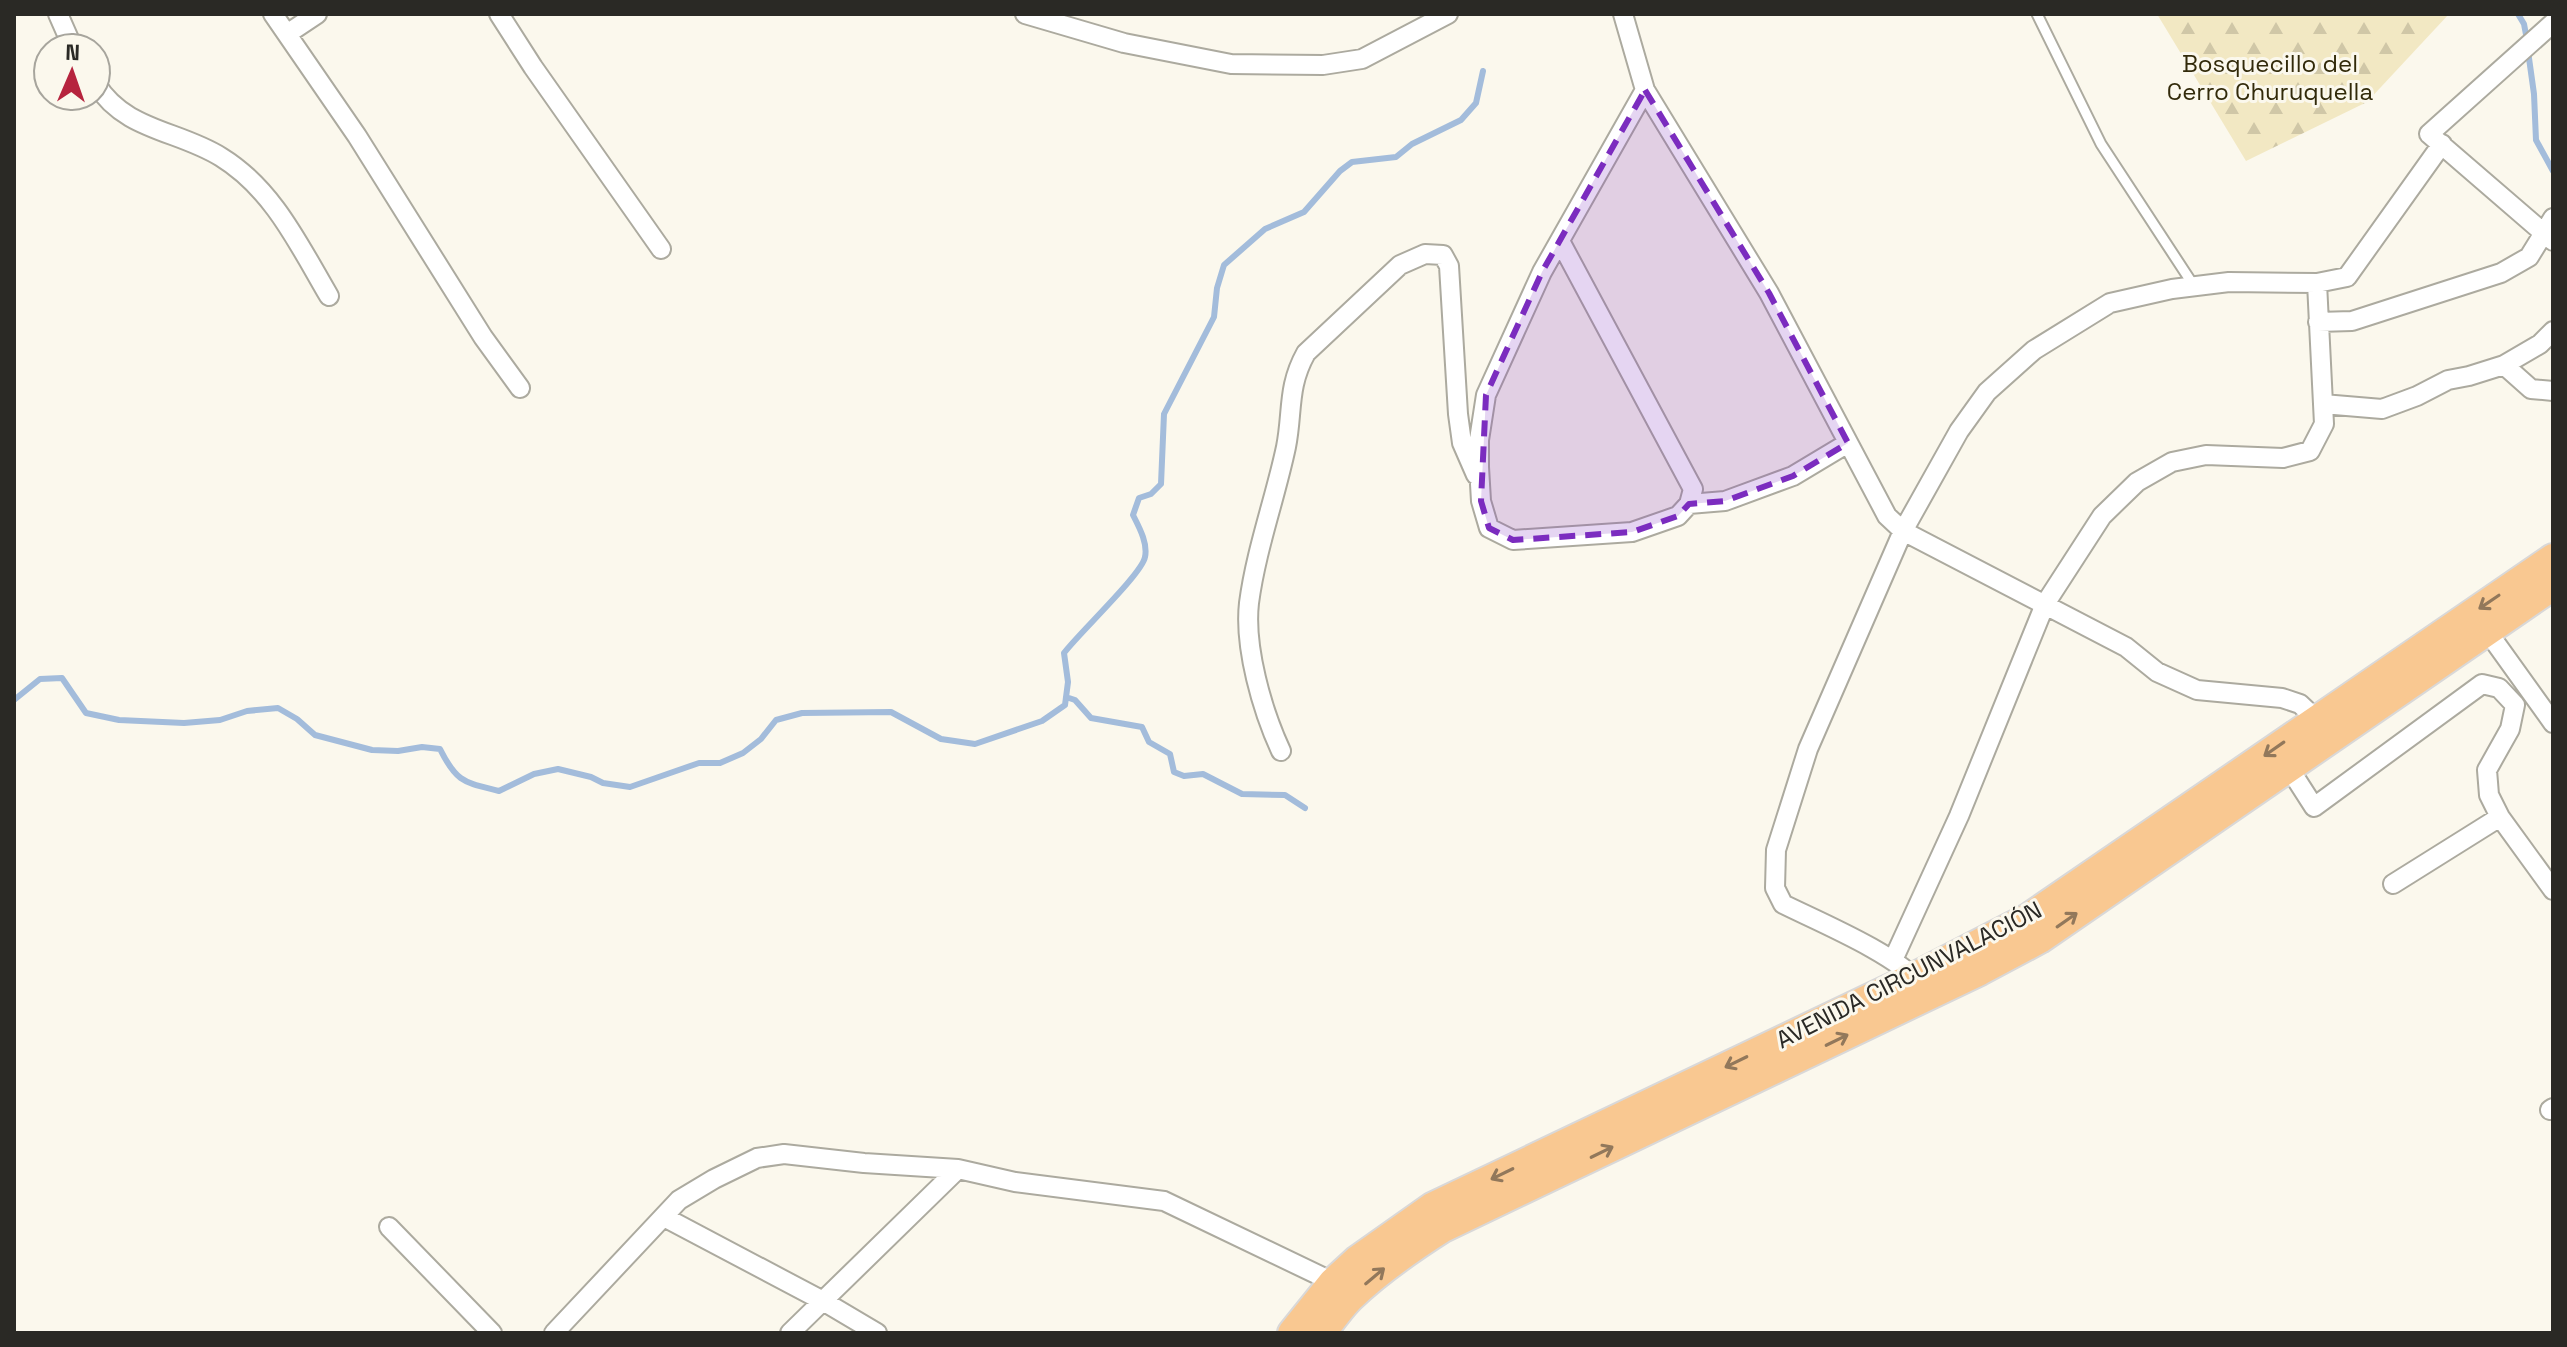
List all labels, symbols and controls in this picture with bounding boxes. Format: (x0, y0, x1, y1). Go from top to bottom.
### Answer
north arrow (32, 32, 112, 112)
text: N (65, 38, 81, 66)
park label: Bosquecillo del Cerro Churuquella (2167, 48, 2373, 107)
one-way arrow (2478, 594, 2500, 610)
one-way arrow (2264, 741, 2286, 757)
street label: AVENIDA CIRCUNVALACIÓN (1771, 894, 2047, 1055)
one-way arrow (2056, 912, 2078, 928)
one-way arrow (1824, 1032, 1848, 1047)
one-way arrow (1725, 1055, 1749, 1070)
one-way arrow (1590, 1144, 1614, 1159)
one-way arrow (1490, 1167, 1514, 1182)
one-way arrow (1364, 1268, 1385, 1285)

